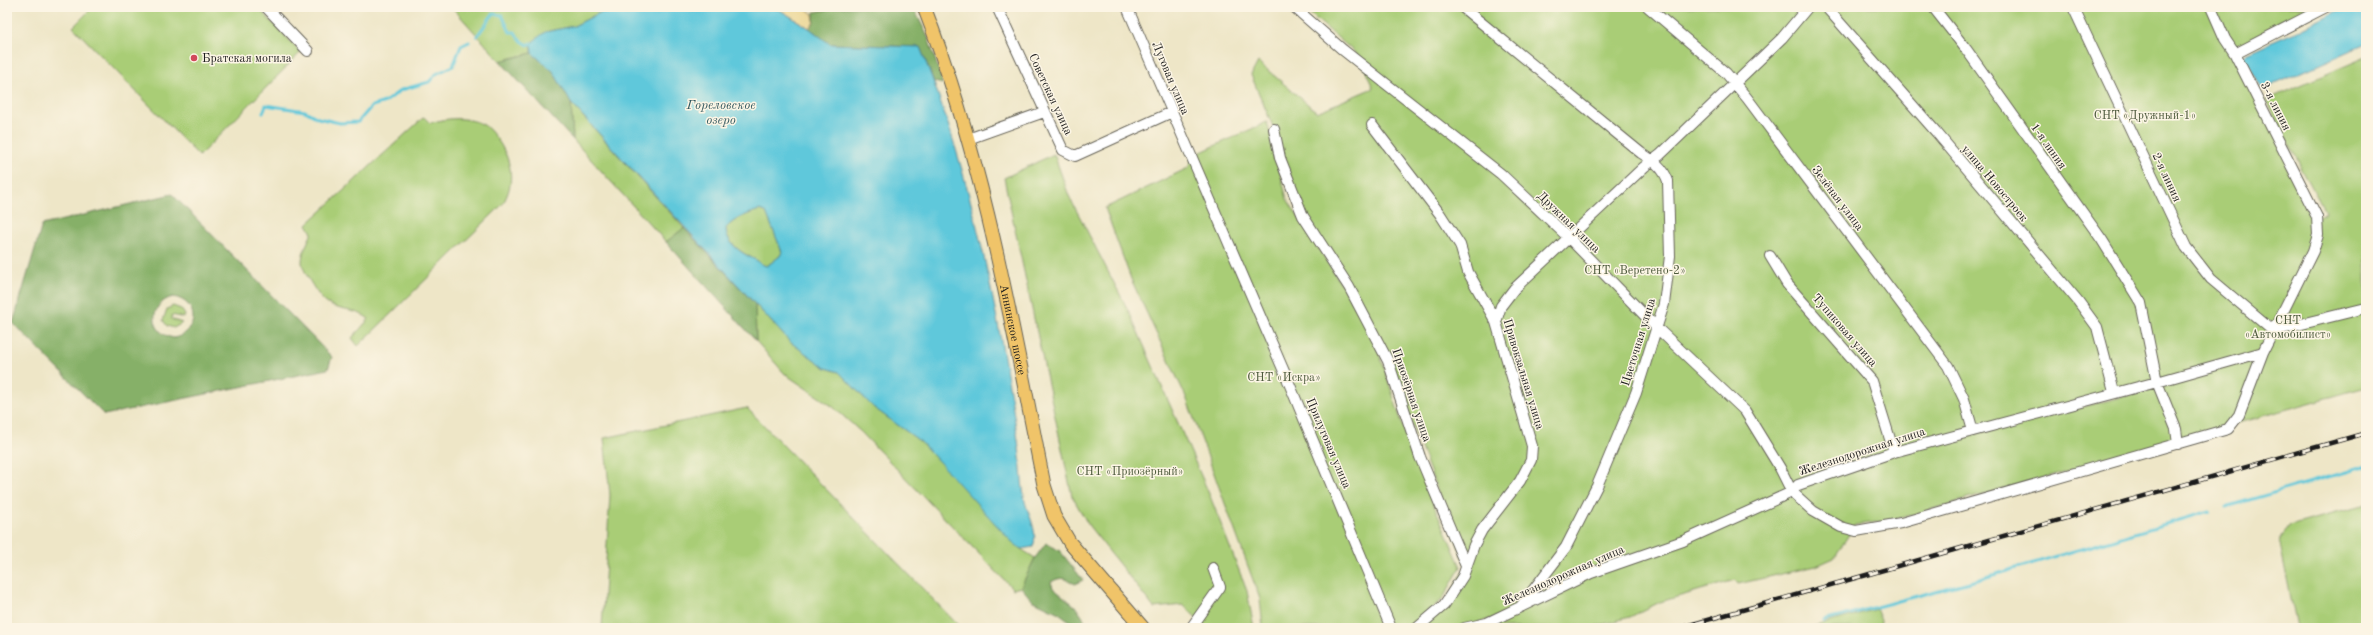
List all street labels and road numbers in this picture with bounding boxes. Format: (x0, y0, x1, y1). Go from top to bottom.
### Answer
street label: Луговая улица (1149, 40, 1191, 117)
street label: Советская улица (1026, 52, 1074, 137)
street label: 3-я линия (2258, 80, 2292, 133)
street label: 1-я линия (2028, 122, 2068, 172)
street label: улица Новостроек (1959, 143, 2030, 224)
street label: 2-я линия (2150, 151, 2183, 204)
street label: Зелёная улица (1809, 164, 1865, 233)
street label: Дружная улица (1535, 190, 1602, 256)
street label: Аннинское шоссе (997, 283, 1027, 377)
street label: Тупиковая улица (1810, 292, 1879, 369)
street label: Цветочная улица (1620, 297, 1658, 388)
street label: Привокзальная улица (1501, 318, 1546, 431)
street label: Приозёрная улица (1389, 347, 1433, 444)
street label: Прилуговая улица (1304, 396, 1353, 490)
street label: Железнодорожная улица (1798, 426, 1927, 478)
street label: Железнодорожная улица (1501, 544, 1626, 608)

